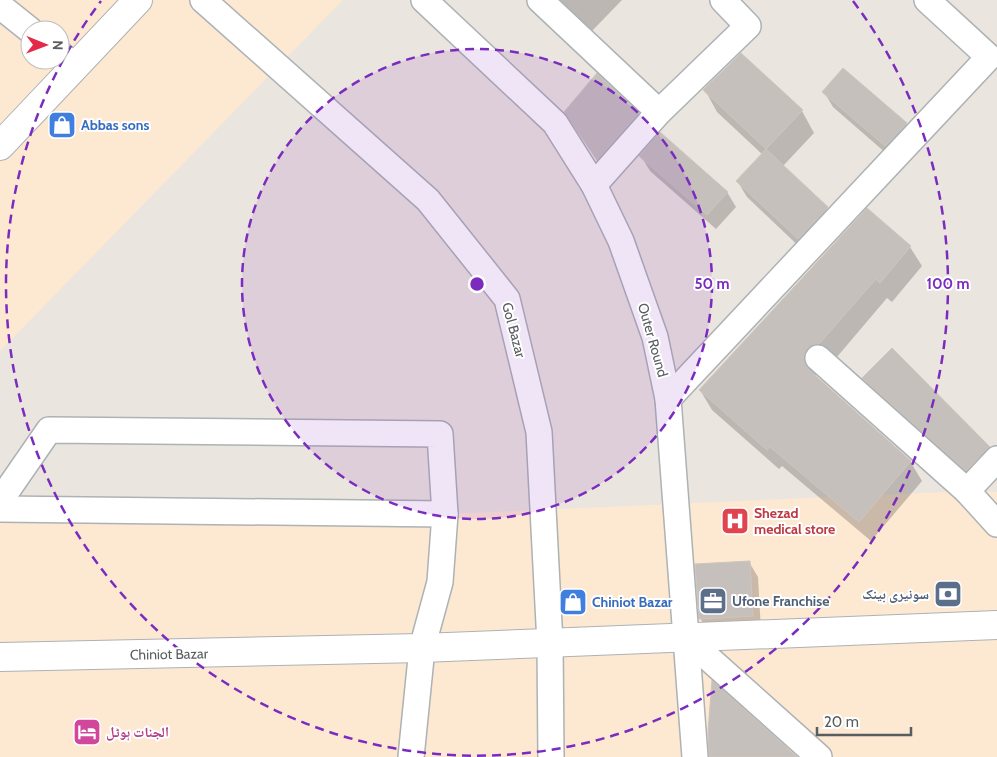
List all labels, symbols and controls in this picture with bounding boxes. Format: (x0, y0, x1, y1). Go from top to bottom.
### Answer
north arrow (20, 20, 70, 70)
text: N (49, 40, 67, 50)
shop icon: Abbas sons (47, 110, 77, 140)
place label: Abbas sons (81, 116, 149, 134)
centre of rings (468, 275, 486, 293)
text: 50 m (694, 275, 730, 293)
text: 100 m (926, 275, 970, 293)
street label: Gol Bazar (498, 300, 530, 360)
street label: Outer Round (634, 301, 672, 379)
place label: Shezad medical store (754, 504, 835, 538)
hospital icon: Shezad medical store (720, 506, 750, 536)
bank icon: سونیری بینک (933, 579, 963, 609)
place label: سونیری بینک (862, 585, 929, 603)
office icon: Ufone Franchise (698, 586, 728, 616)
shop icon: Chiniot Bazar (558, 587, 588, 617)
place label: Ufone Franchise (732, 592, 829, 610)
place label: Chiniot Bazar (592, 593, 673, 611)
street label: Chiniot Bazar (130, 644, 209, 664)
scale bar (817, 704, 911, 736)
text: 20 m (824, 713, 859, 731)
hotel icon: الجنات ہوٹل (72, 717, 102, 747)
place label: الجنات ہوٹل (106, 723, 169, 741)

